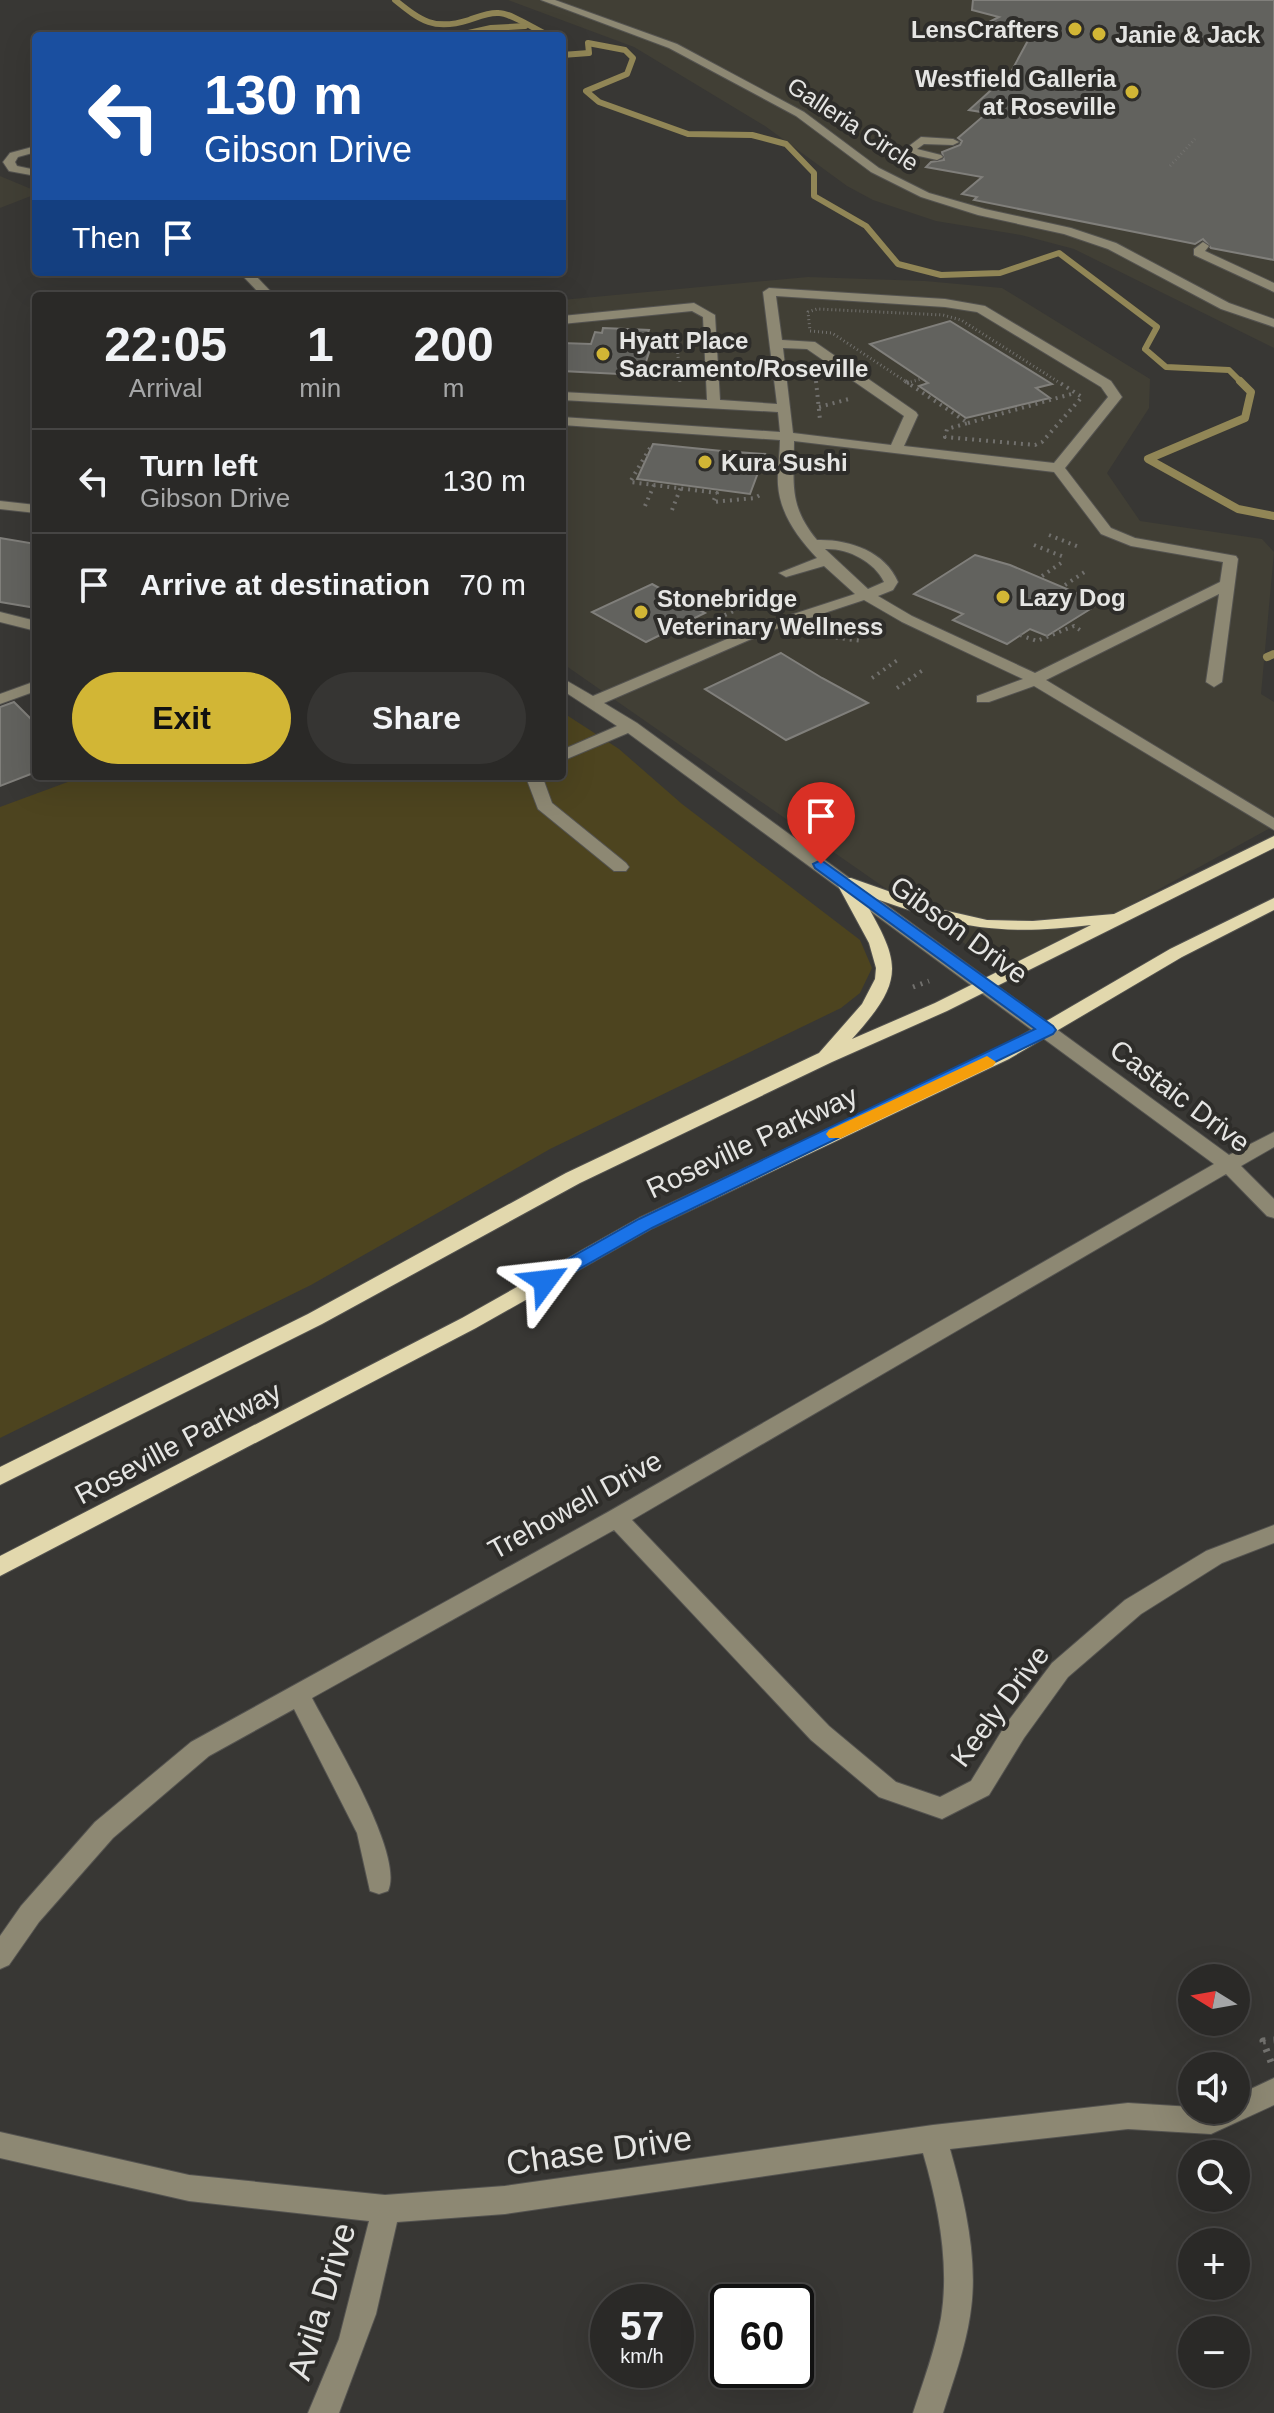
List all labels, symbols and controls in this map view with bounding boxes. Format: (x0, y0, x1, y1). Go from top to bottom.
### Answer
place label: LensCrafters (911, 16, 1059, 43)
marker: LensCrafters (1066, 20, 1084, 38)
place label: Janie & Jack (1115, 21, 1261, 48)
marker: Janie & Jack (1090, 25, 1108, 43)
text: 130 m (204, 63, 363, 126)
icon: left (72, 64, 176, 168)
place label: Westfield Galleria at Roseville (915, 65, 1117, 120)
street label: Galleria Circle (782, 72, 924, 176)
marker: Westfield Galleria at Roseville (1123, 83, 1141, 101)
text: Gibson Drive (204, 129, 412, 170)
icon: arrive (156, 216, 200, 260)
text: Then (72, 221, 140, 254)
text: 22:05 (104, 318, 227, 371)
text: 1 (307, 318, 334, 371)
text: 200 (414, 318, 494, 371)
place label: Hyatt Place Sacramento/Roseville (619, 327, 868, 382)
marker: Hyatt Place Sacramento/Roseville (594, 345, 612, 363)
text: Arrival (129, 373, 203, 403)
text: min (299, 373, 341, 403)
text: m (443, 373, 464, 403)
text: Turn left (140, 449, 258, 482)
place label: Kura Sushi (721, 449, 848, 476)
marker: Kura Sushi (696, 453, 714, 471)
icon: left (72, 459, 116, 503)
text: 130 m (443, 464, 526, 497)
text: Gibson Drive (140, 483, 290, 513)
icon: arrive (72, 563, 116, 607)
text: Arrive at destination (140, 568, 430, 601)
text: 70 m (459, 568, 526, 601)
place label: Lazy Dog (1019, 584, 1126, 611)
place label: Stonebridge Veterinary Wellness (657, 585, 883, 640)
marker: Lazy Dog (994, 588, 1012, 606)
marker: Stonebridge Veterinary Wellness (632, 603, 650, 621)
button: Exit (72, 672, 291, 764)
button: Share (307, 672, 526, 764)
pin (787, 782, 855, 864)
icon: arrive (799, 794, 843, 838)
street label: Gibson Drive (884, 870, 1034, 990)
street label: Castaic Drive (1104, 1034, 1256, 1158)
street label: Roseville Parkway (642, 1080, 862, 1204)
position arrow (503, 1239, 587, 1323)
street label: Roseville Parkway (70, 1376, 286, 1510)
street label: Trehowell Drive (483, 1445, 667, 1565)
street label: Keely Drive (945, 1640, 1055, 1772)
north arrow (1178, 1964, 1250, 2036)
map controls (1178, 1964, 1250, 2388)
button: sound (1178, 2052, 1250, 2124)
street label: Chase Drive (504, 2118, 694, 2182)
button: search (1178, 2140, 1250, 2212)
street label: Avila Drive (279, 2218, 363, 2384)
button: + (1178, 2228, 1250, 2300)
speed limit sign: 60 (710, 2284, 814, 2388)
text: 57 (620, 2304, 664, 2348)
button: − (1178, 2316, 1250, 2388)
text: km/h (620, 2345, 664, 2367)

